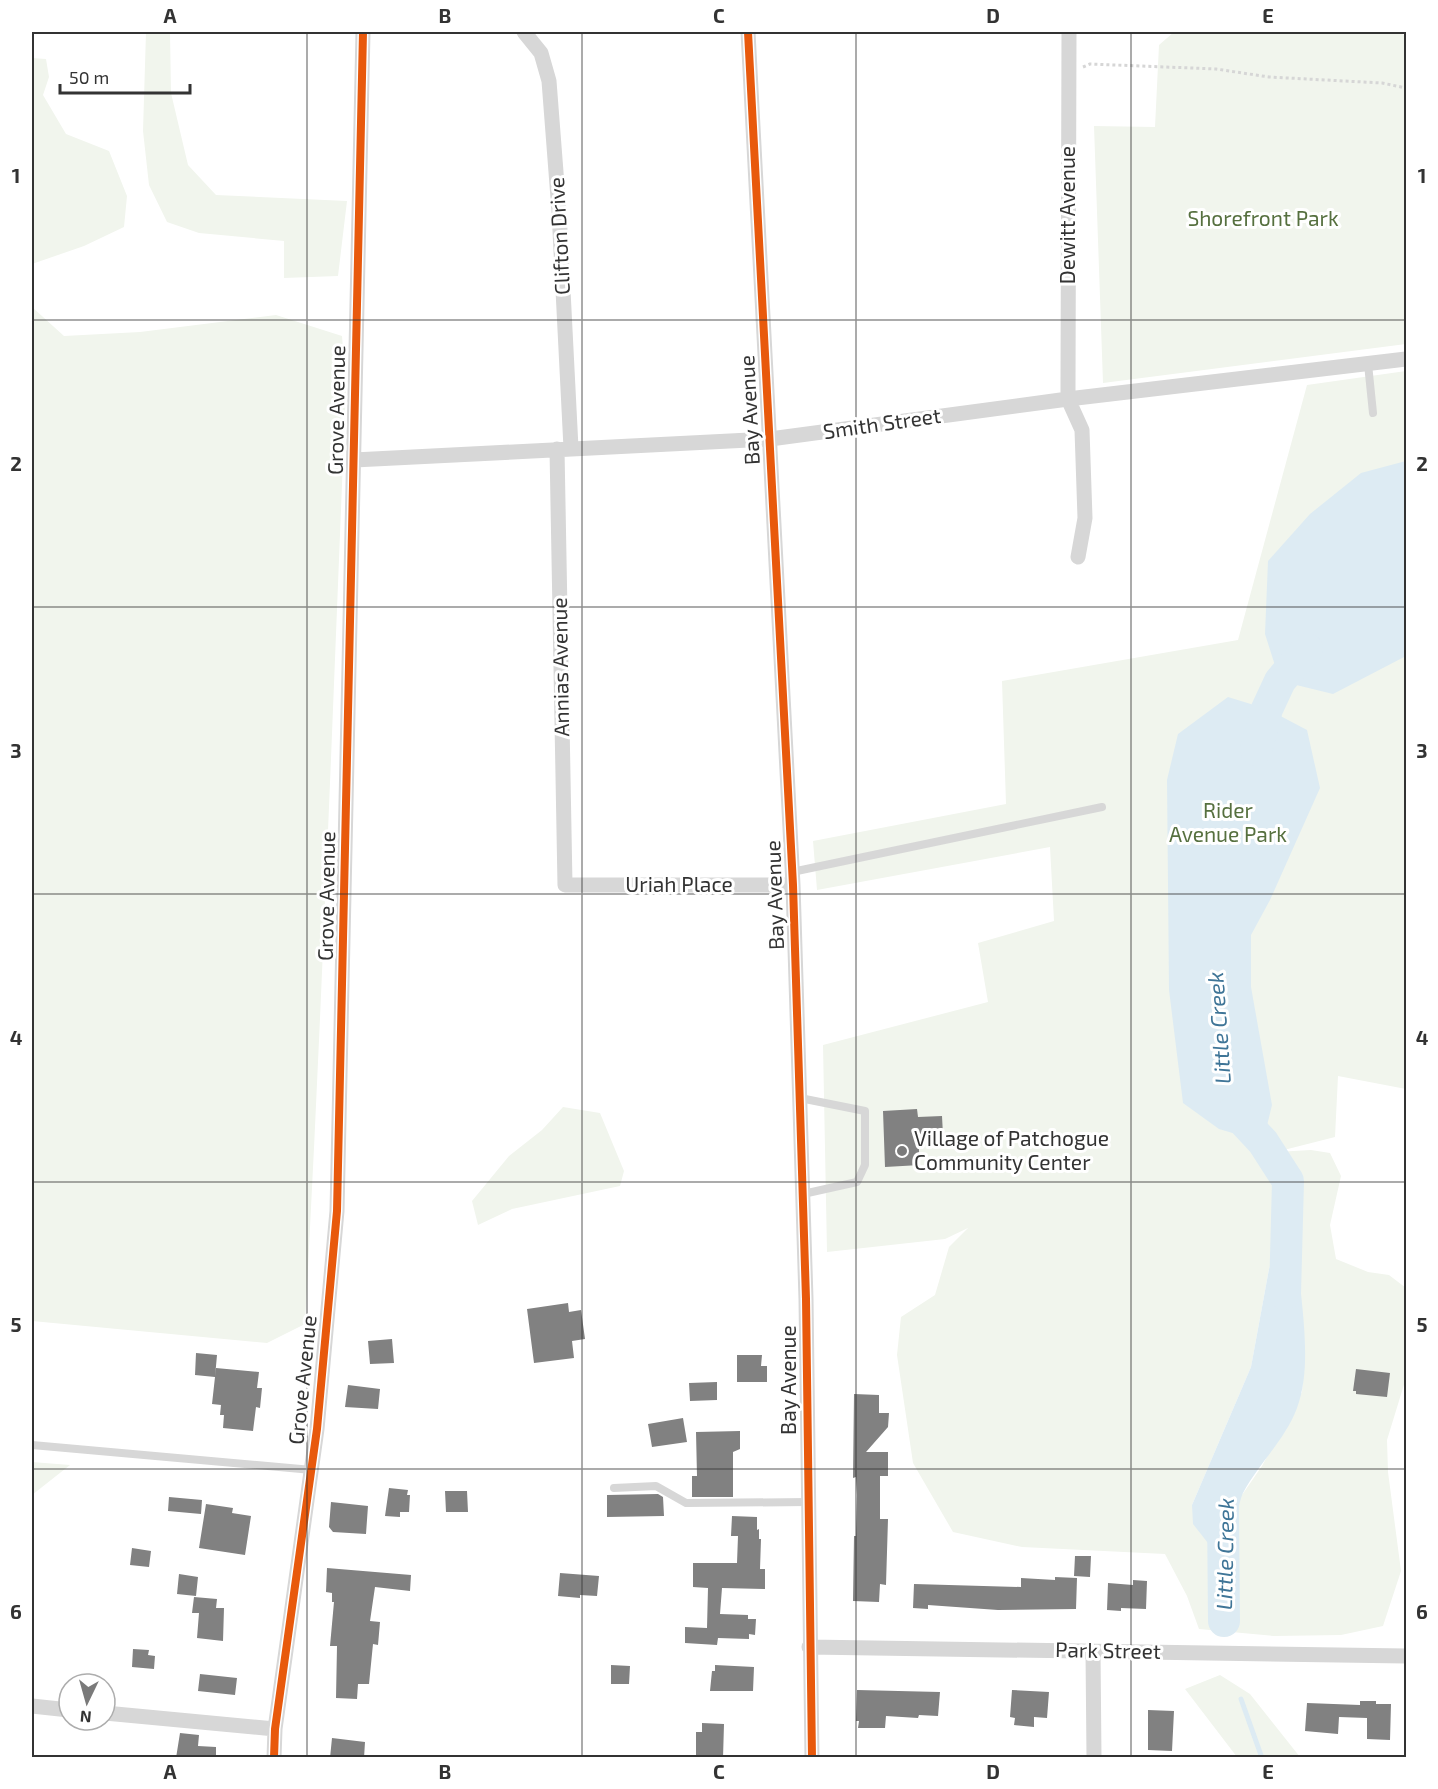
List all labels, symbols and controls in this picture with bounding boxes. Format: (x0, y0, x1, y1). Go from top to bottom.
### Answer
text: A (163, 3, 177, 27)
text: B (439, 3, 451, 27)
text: C (713, 3, 725, 27)
text: D (986, 3, 1000, 27)
text: E (1262, 3, 1274, 27)
scale bar (60, 57, 190, 95)
text: 50 m (69, 66, 109, 88)
street label: Dewitt Avenue (1054, 146, 1079, 284)
text: 1 (12, 163, 20, 187)
text: 1 (1418, 163, 1426, 187)
street label: Clifton Drive (543, 176, 574, 296)
park label: Shorefront Park (1187, 205, 1339, 230)
street label: Grove Avenue (322, 345, 349, 475)
street label: Bay Avenue (733, 355, 764, 466)
street label: Smith Street (821, 402, 942, 443)
text: 2 (10, 451, 22, 475)
text: 2 (1416, 451, 1428, 475)
street label: Annias Avenue (546, 597, 573, 737)
text: 3 (10, 738, 22, 762)
text: 3 (1416, 738, 1428, 762)
park label: Rider Avenue Park (1169, 797, 1287, 846)
street label: Grove Avenue (312, 831, 339, 961)
street label: Bay Avenue (759, 840, 788, 950)
street label: Uriah Place (625, 871, 733, 896)
water label: Little Creek (1201, 971, 1235, 1085)
text: 4 (10, 1025, 23, 1049)
text: 4 (1416, 1025, 1429, 1049)
place label: Village of Patchogue Community Center (914, 1125, 1109, 1174)
marker: Village of Patchogue Community Center (895, 1144, 909, 1158)
text: 5 (10, 1312, 22, 1336)
text: 5 (1416, 1312, 1428, 1336)
street label: Grove Avenue (282, 1314, 321, 1446)
street label: Bay Avenue (775, 1325, 800, 1435)
water label: Little Creek (1210, 1498, 1238, 1610)
text: 6 (10, 1599, 22, 1623)
text: 6 (1416, 1599, 1428, 1623)
street label: Park Street (1055, 1636, 1161, 1663)
north arrow (57, 1672, 117, 1732)
text: N (79, 1707, 92, 1727)
text: A (163, 1759, 177, 1783)
text: B (439, 1759, 451, 1783)
text: C (713, 1759, 725, 1783)
text: D (986, 1759, 1000, 1783)
text: E (1262, 1759, 1274, 1783)

